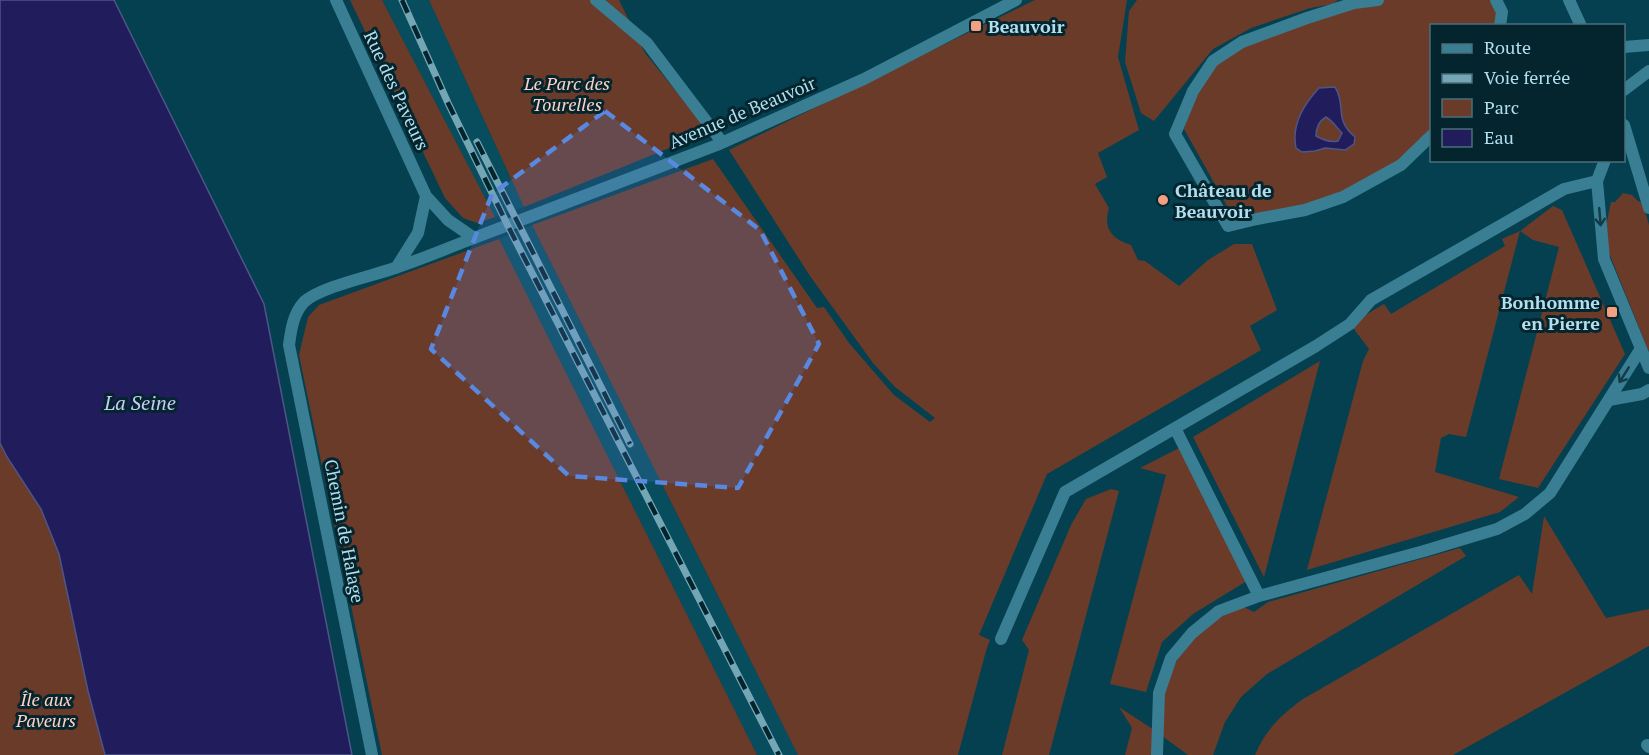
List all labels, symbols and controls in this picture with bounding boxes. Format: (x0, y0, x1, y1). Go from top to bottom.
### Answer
place label: Beauvoir (988, 14, 1065, 38)
marker: Beauvoir (969, 19, 983, 33)
legend (1430, 24, 1625, 162)
street label: Rue des Paveurs (359, 26, 435, 154)
text: Route (1484, 35, 1531, 59)
text: Voie ferrée (1484, 65, 1570, 89)
street label: Avenue de Beauvoir (665, 70, 819, 154)
park label: Le Parc des Tourelles (523, 71, 610, 116)
text: Parc (1484, 95, 1519, 119)
text: Eau (1484, 125, 1514, 149)
place label: Château de Beauvoir (1175, 178, 1272, 223)
marker: Château de Beauvoir (1156, 193, 1170, 207)
one-way arrow (1595, 207, 1606, 227)
place label: Bonhomme en Pierre (1501, 290, 1600, 335)
marker: Bonhomme en Pierre (1605, 305, 1619, 319)
one-way arrow (1618, 366, 1630, 383)
water label: La Seine (103, 389, 176, 416)
street label: Chemin de Halage (319, 457, 371, 605)
park label: Île aux Paveurs (15, 687, 76, 732)

